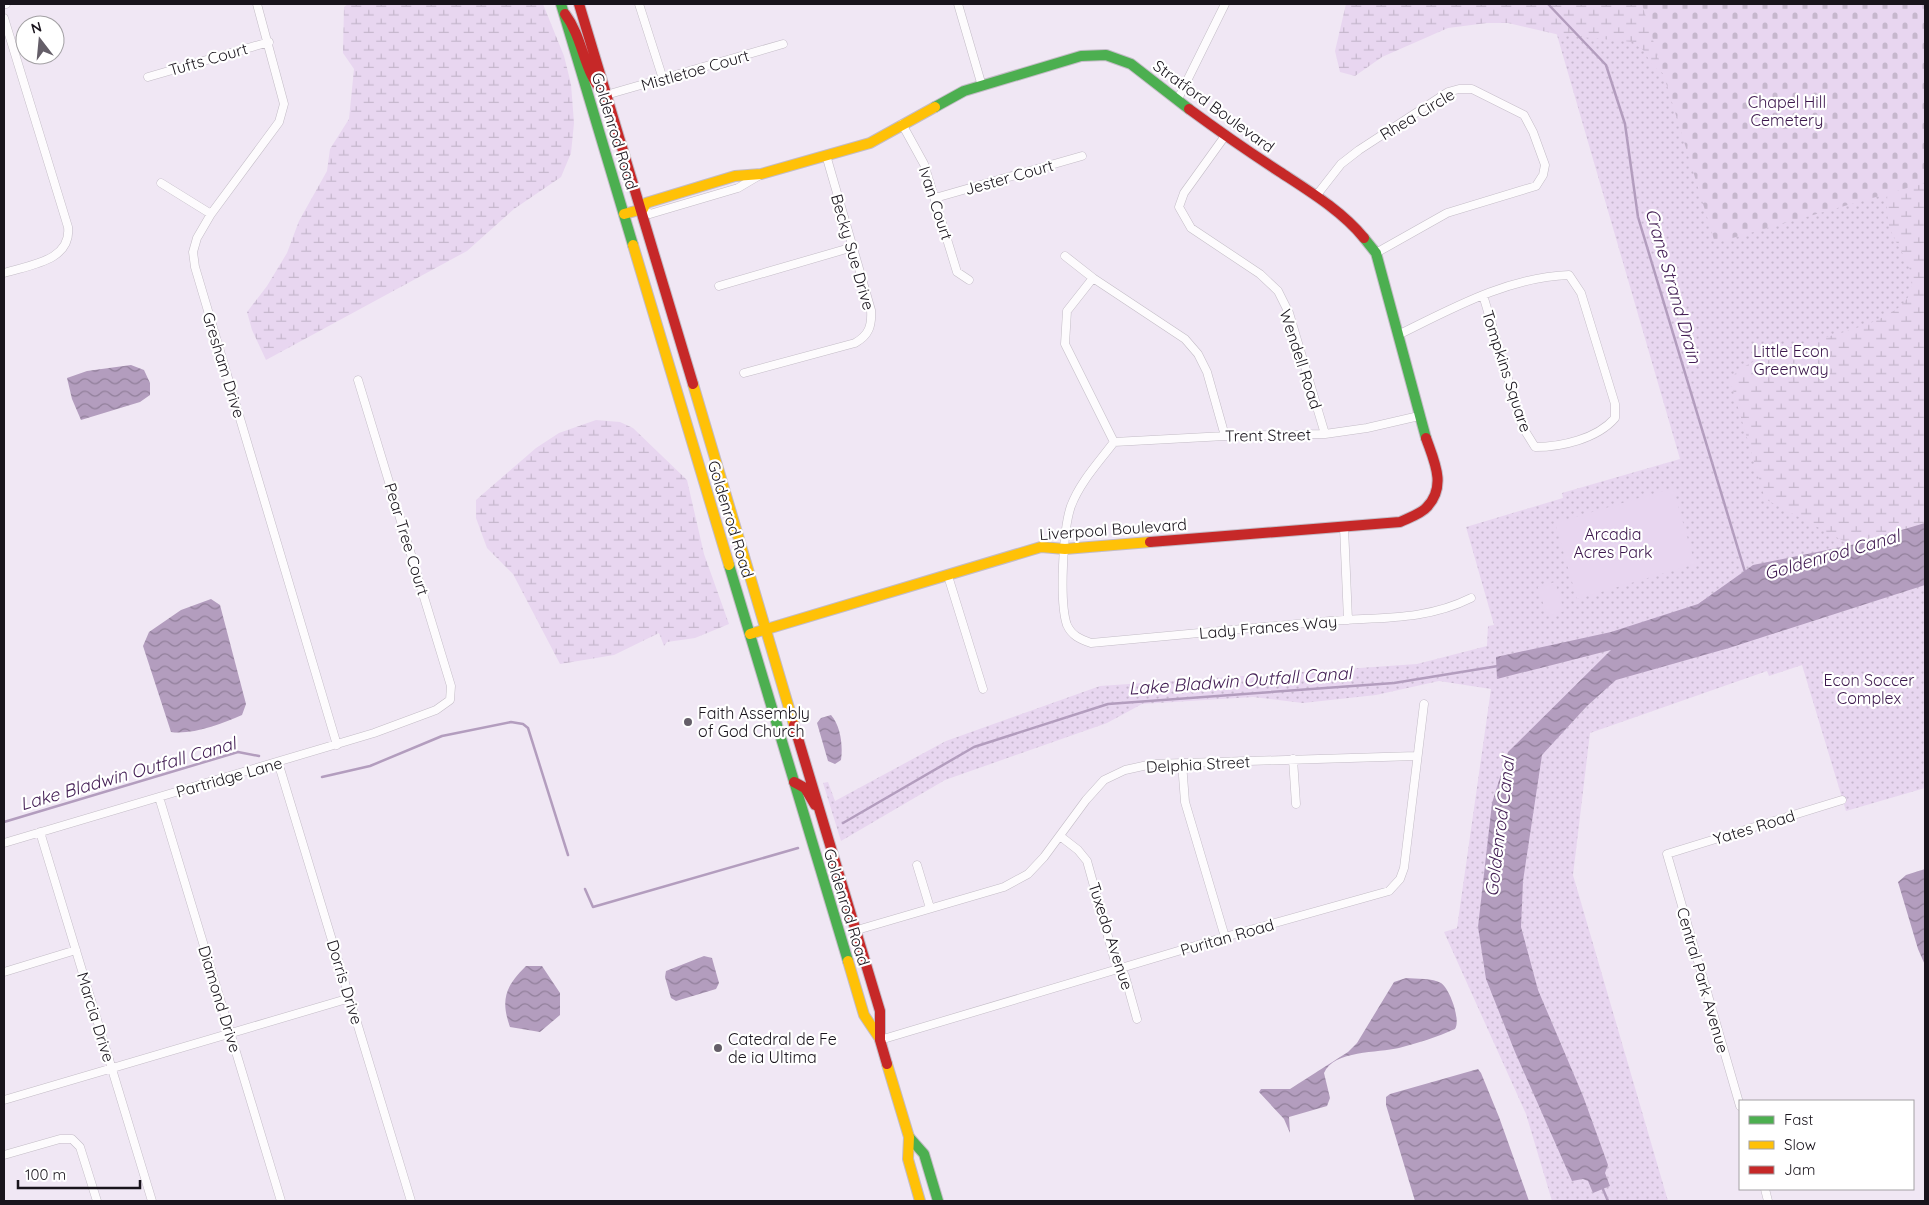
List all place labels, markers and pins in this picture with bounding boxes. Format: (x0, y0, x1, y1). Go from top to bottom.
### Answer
place label: Faith Assembly of God Church (698, 703, 810, 741)
marker: Faith Assembly of God Church (682, 716, 694, 728)
place label: Catedral de Fe de ia Ultima (728, 1029, 837, 1067)
marker: Catedral de Fe de ia Ultima (712, 1042, 724, 1054)

